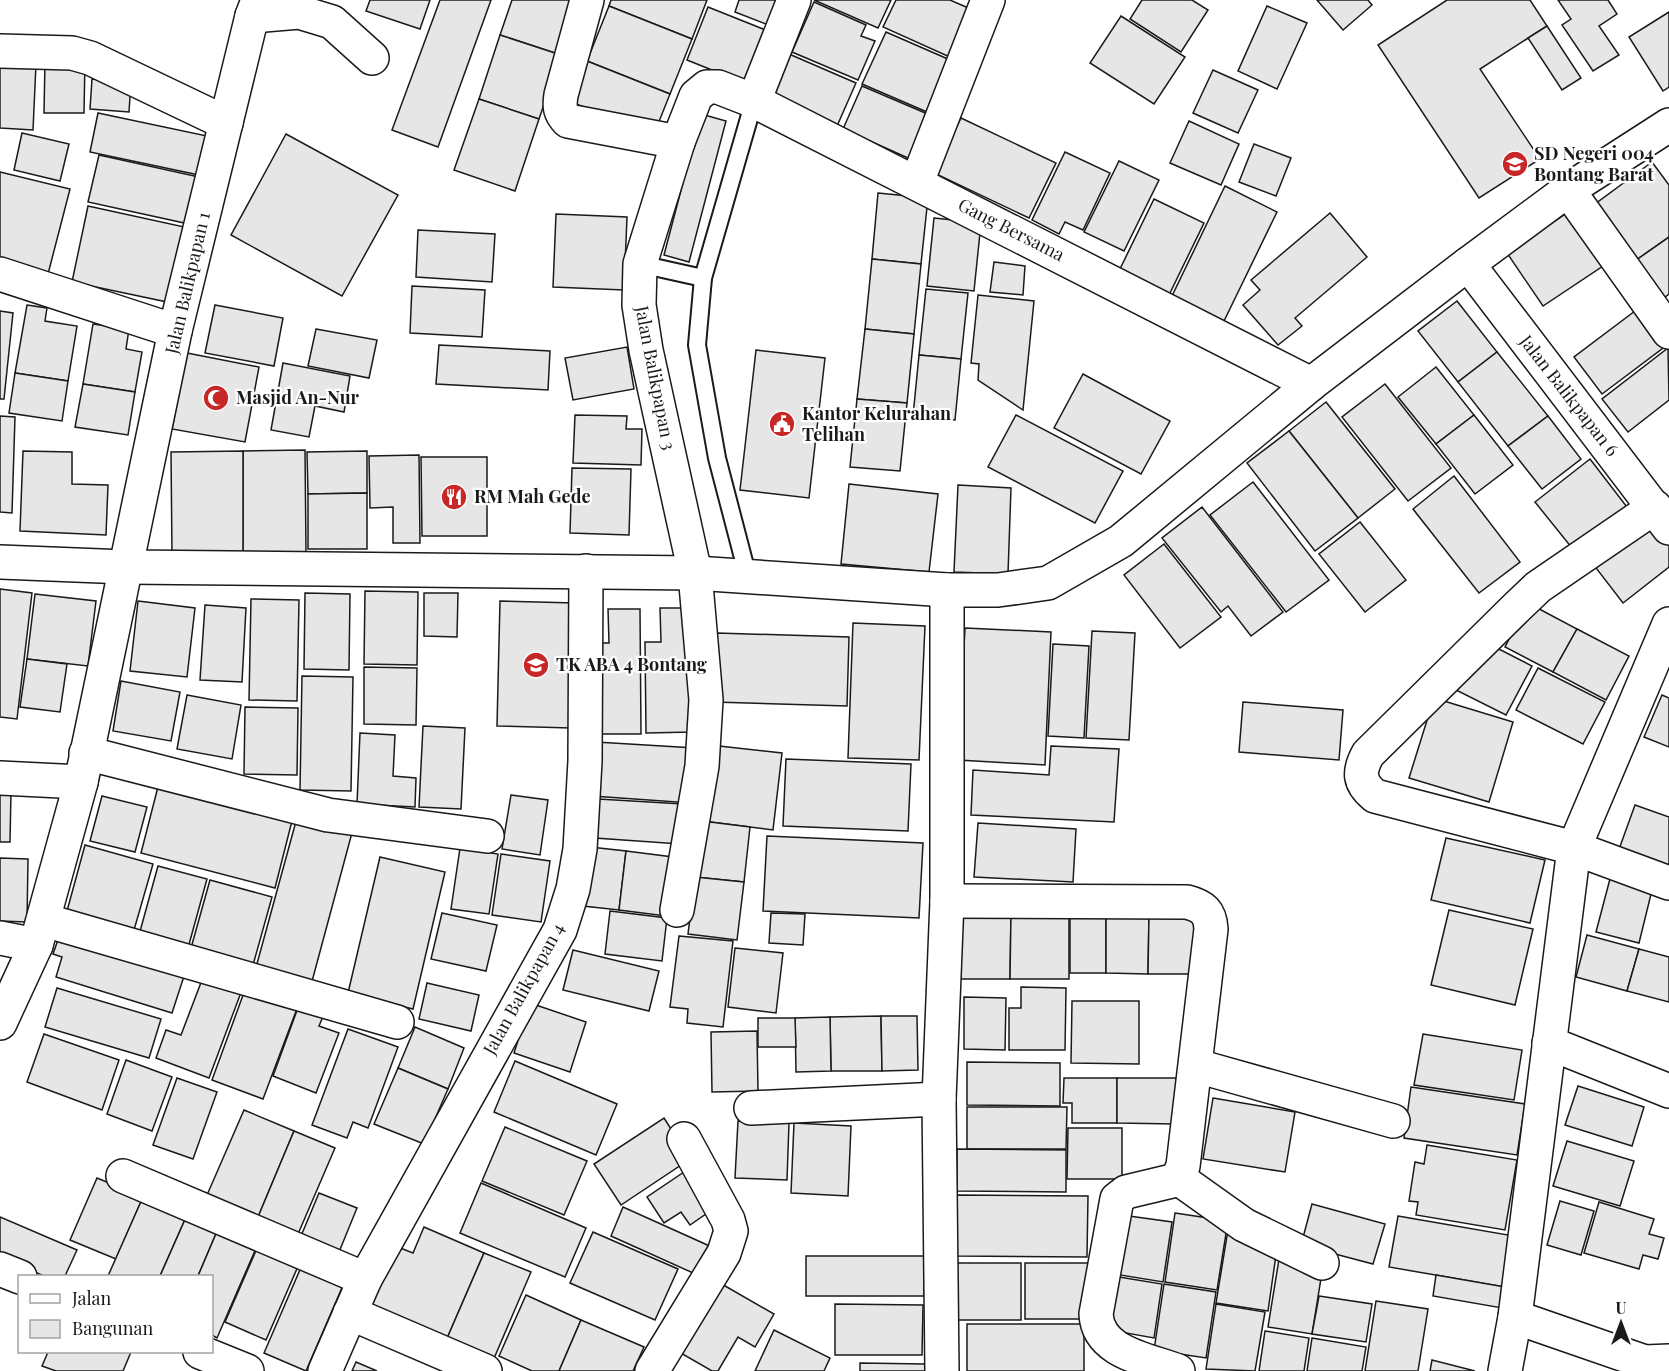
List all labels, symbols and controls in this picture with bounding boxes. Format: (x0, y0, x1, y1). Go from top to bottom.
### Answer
place label: SD Negeri 004 Bontang Barat (1534, 141, 1654, 186)
school or university icon: SD Negeri 004 Bontang Barat (1500, 149, 1530, 179)
street label: Gang Bersama (954, 192, 1069, 266)
street label: Jalan Balikpapan 1 (159, 209, 215, 357)
street label: Jalan Balikpapan 3 (630, 303, 682, 452)
street label: Jalan Balikpapan 6 (1514, 329, 1625, 461)
mosque icon: Masjid An-Nur (201, 383, 231, 413)
place label: Masjid An-Nur (236, 385, 360, 409)
place label: Kantor Kelurahan Telihan (802, 401, 951, 446)
public building icon: Kantor Kelurahan Telihan (767, 409, 797, 439)
restaurant icon: RM Mah Gede (439, 482, 469, 512)
place label: RM Mah Gede (474, 484, 591, 508)
school or university icon: TK ABA 4 Bontang (521, 650, 551, 680)
place label: TK ABA 4 Bontang (556, 652, 707, 676)
street label: Jalan Balikpapan 4 (477, 918, 569, 1059)
legend (18, 1275, 213, 1353)
text: Jalan (71, 1286, 112, 1310)
north arrow (1591, 1293, 1651, 1353)
text: U (1615, 1297, 1627, 1318)
text: Bangunan (72, 1316, 153, 1340)

